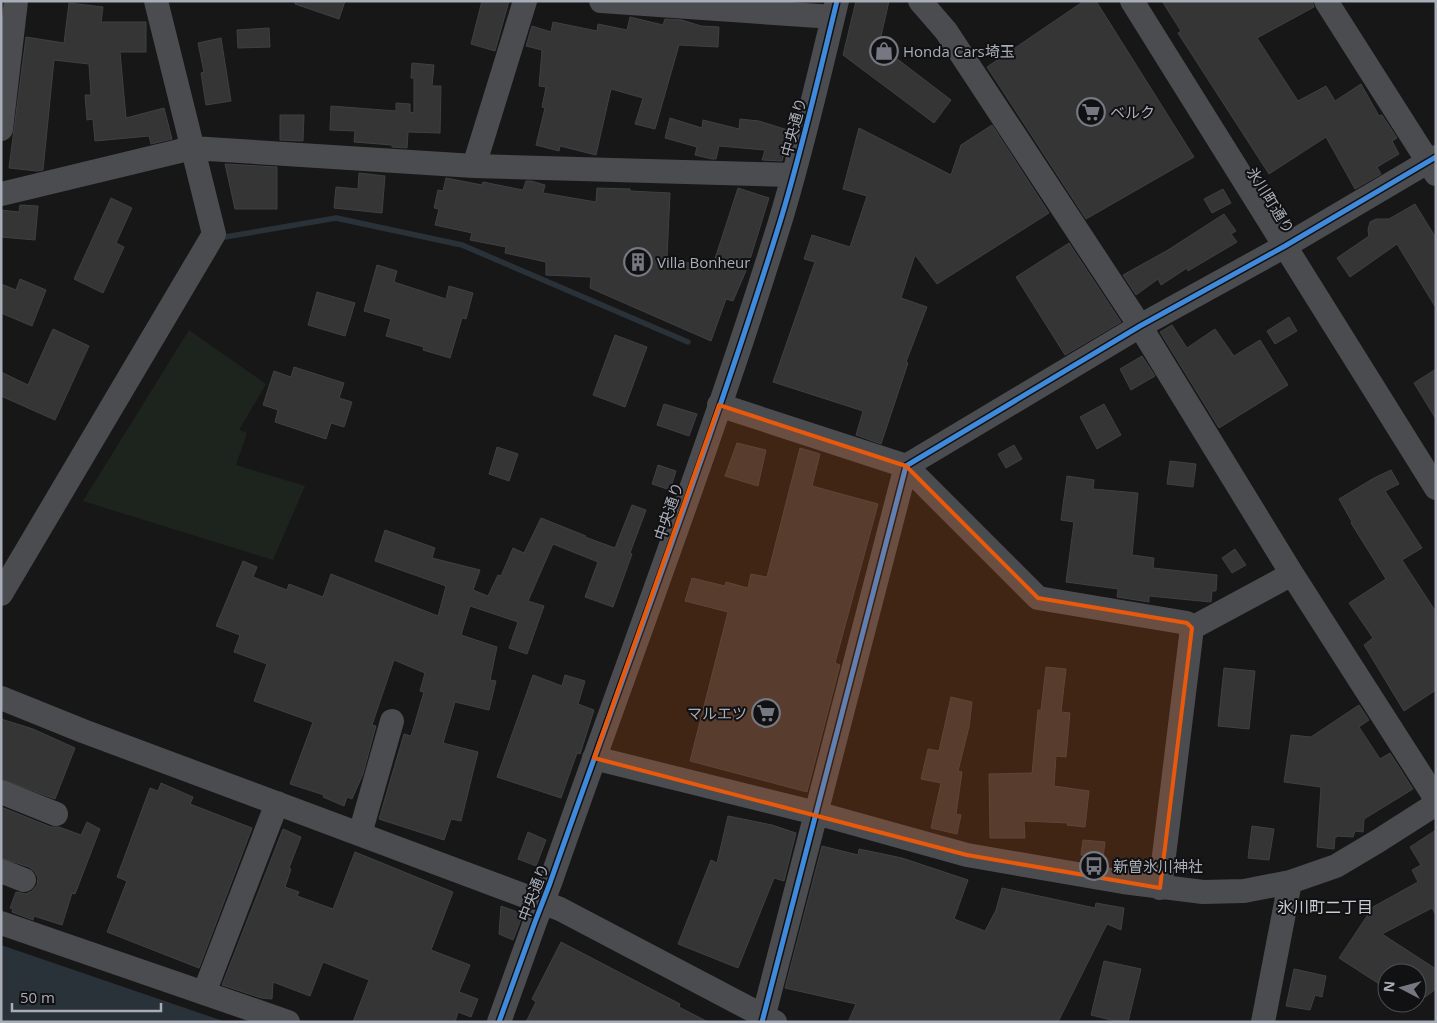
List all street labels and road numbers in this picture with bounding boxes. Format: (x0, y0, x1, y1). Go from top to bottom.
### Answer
street label: 中央通り (776, 95, 810, 159)
street label: 氷川町通り (1243, 163, 1299, 237)
street label: 中央通り (649, 479, 687, 543)
street label: 中央通り (513, 860, 553, 924)

